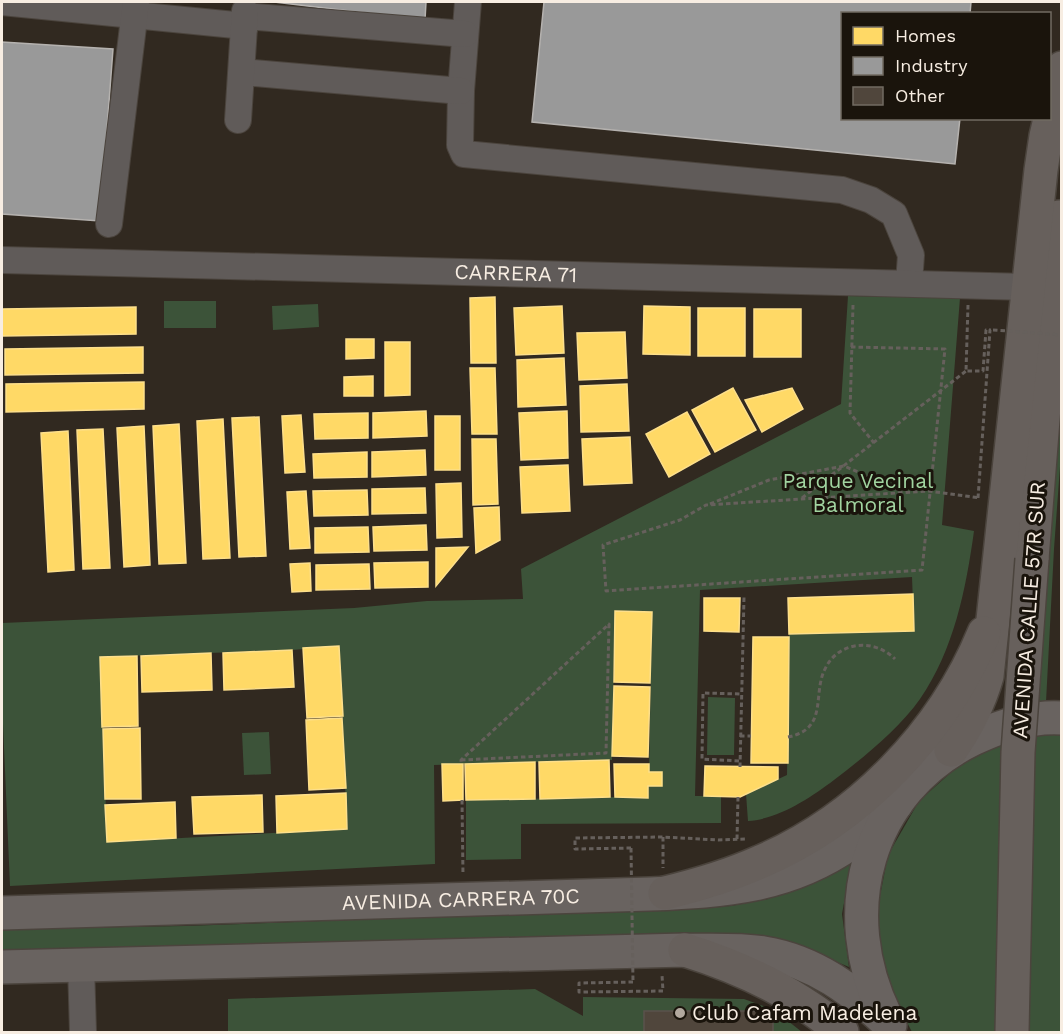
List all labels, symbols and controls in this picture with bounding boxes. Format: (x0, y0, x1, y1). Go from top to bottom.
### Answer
legend (841, 12, 1051, 120)
text: Homes (895, 25, 956, 46)
text: Industry (895, 55, 968, 76)
text: Other (895, 85, 945, 106)
street label: CARRERA 71 (454, 259, 578, 287)
park label: Parque Vecinal Balmoral (782, 468, 934, 517)
street label: AVENIDA CALLE 57R SUR (1007, 481, 1050, 739)
street label: AVENIDA CARRERA 70C (341, 883, 580, 915)
place label: Club Cafam Madelena (692, 1000, 918, 1025)
marker: Club Cafam Madelena (673, 1006, 687, 1020)

